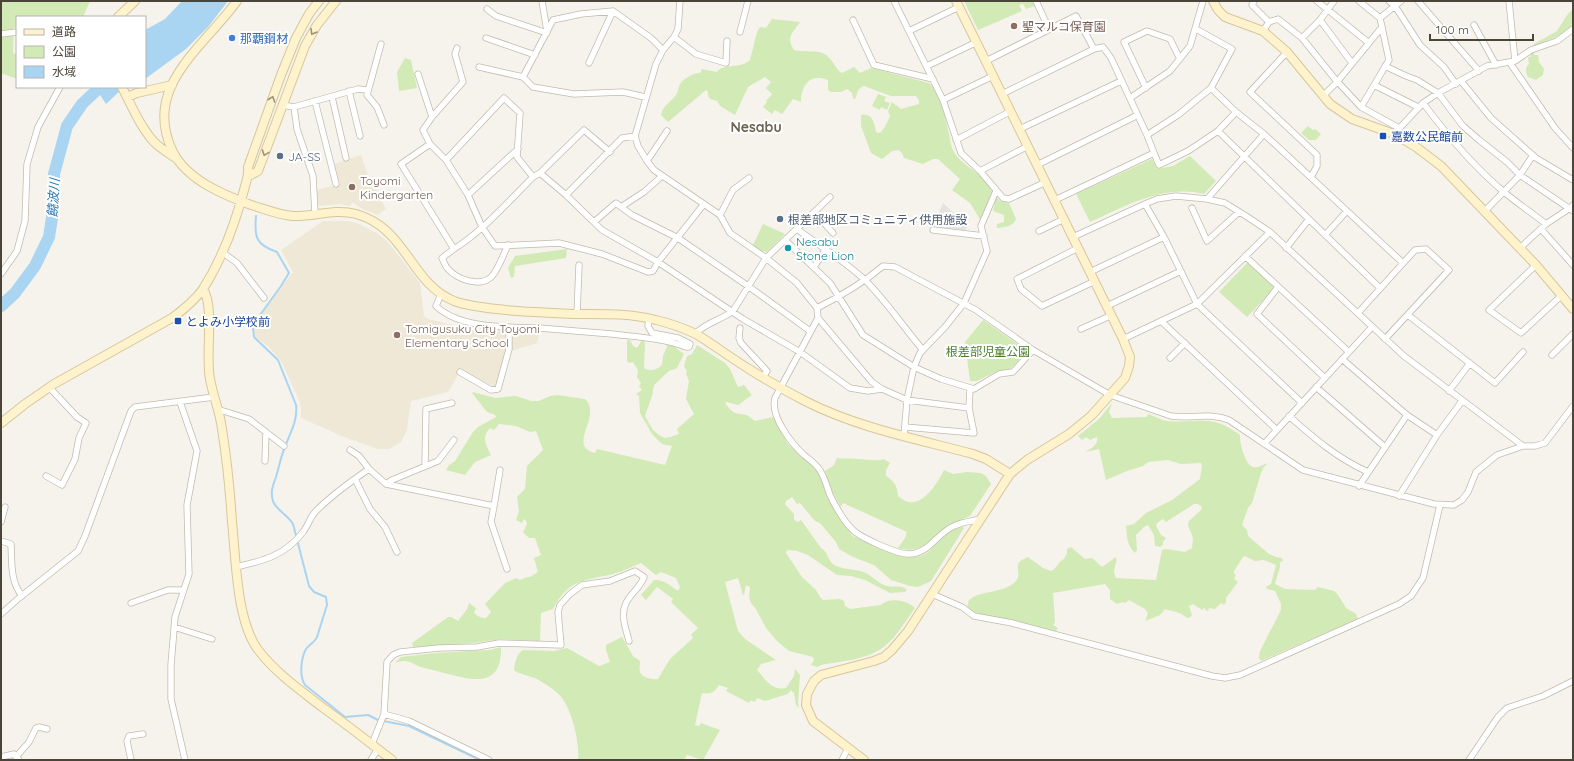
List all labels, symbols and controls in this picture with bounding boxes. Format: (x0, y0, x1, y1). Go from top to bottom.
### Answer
legend (16, 16, 146, 88)
scale bar (1430, 16, 1533, 42)
place label: 聖マルコ保育園 (1022, 19, 1106, 34)
marker: 聖マルコ保育園 (1009, 21, 1019, 31)
text: 100 m (1436, 22, 1469, 37)
text: 道路 (52, 24, 76, 39)
one-way arrow (310, 28, 317, 35)
place label: 那覇鋼材 (240, 31, 288, 46)
marker: 那覇鋼材 (227, 33, 237, 43)
text: 公園 (52, 44, 76, 59)
text: 水域 (52, 64, 76, 79)
one-way arrow (268, 96, 276, 103)
district label: Nesabu (730, 118, 782, 136)
place label: 嘉数公民館前 (1391, 129, 1463, 144)
marker: 嘉数公民館前 (1378, 131, 1388, 141)
one-way arrow (261, 149, 269, 156)
place label: JA-SS (288, 149, 321, 164)
marker: JA-SS (275, 151, 285, 161)
place label: Toyomi Kindergarten (360, 173, 433, 202)
water label: 饒波川 (44, 176, 62, 218)
marker: Toyomi Kindergarten (347, 182, 357, 192)
place label: 根差部地区コミュニティ供用施設 (788, 212, 967, 227)
marker: 根差部地区コミュニティ供用施設 (775, 214, 785, 224)
place label: Nesabu Stone Lion (796, 234, 854, 263)
marker: Nesabu Stone Lion (783, 243, 793, 253)
place label: とよみ小学校前 (186, 314, 270, 329)
marker: とよみ小学校前 (173, 316, 183, 326)
place label: Tomigusuku City Toyomi Elementary School (405, 321, 540, 350)
marker: Tomigusuku City Toyomi Elementary School (392, 330, 402, 340)
park label: 根差部児童公園 (946, 344, 1030, 359)

